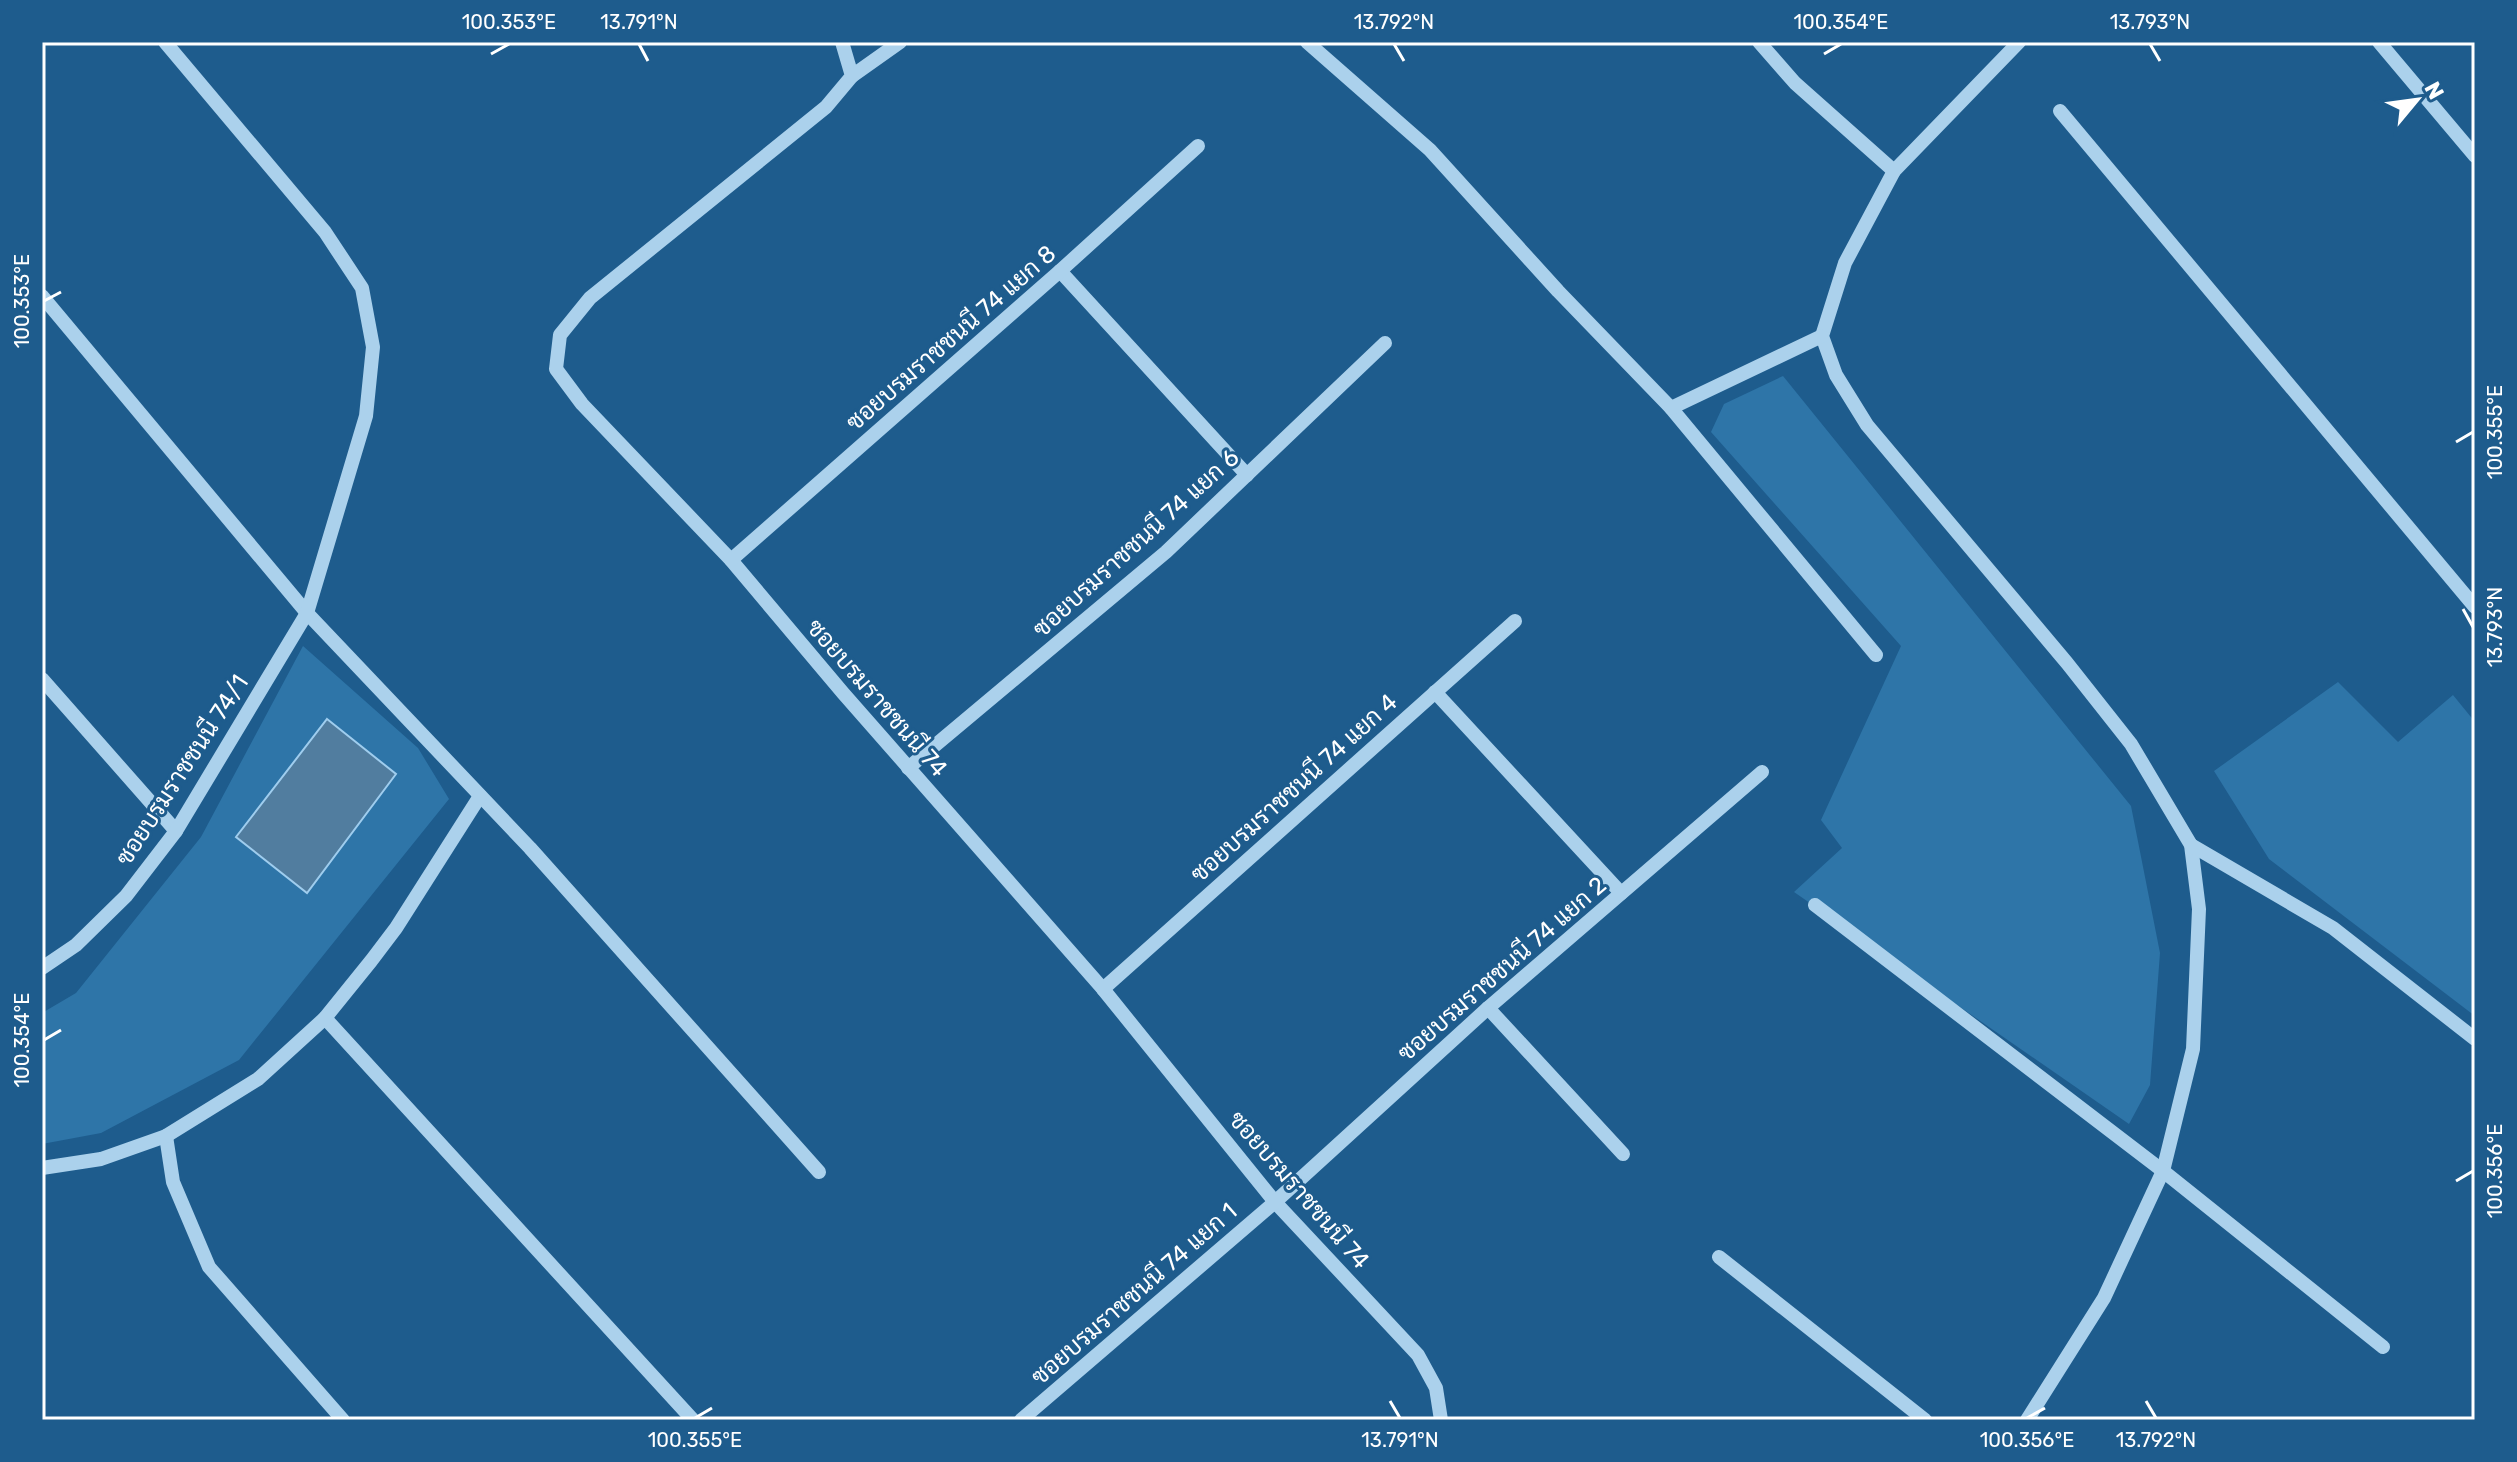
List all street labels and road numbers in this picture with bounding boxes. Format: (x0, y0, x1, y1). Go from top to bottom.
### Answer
street label: ซอยบรมราชชนนี 74 แยก 8 (840, 239, 1061, 437)
street label: ซอยบรมราชชนนี 74 แยก 6 (1027, 442, 1245, 643)
street label: ซอยบรมราชชนนี 74 (801, 613, 954, 783)
street label: ซอยบรมราชชนนี 74/1 (109, 669, 254, 870)
street label: ซอยบรมราชชนนี 74 แยก 4 (1184, 687, 1403, 888)
street label: ซอยบรมราชชนนี 74 แยก 2 (1391, 870, 1612, 1067)
street label: ซอยบรมราชชนนี 74 (1223, 1105, 1376, 1275)
street label: ซอยบรมราชชนนี 74 แยก 1 (1025, 1196, 1242, 1391)

